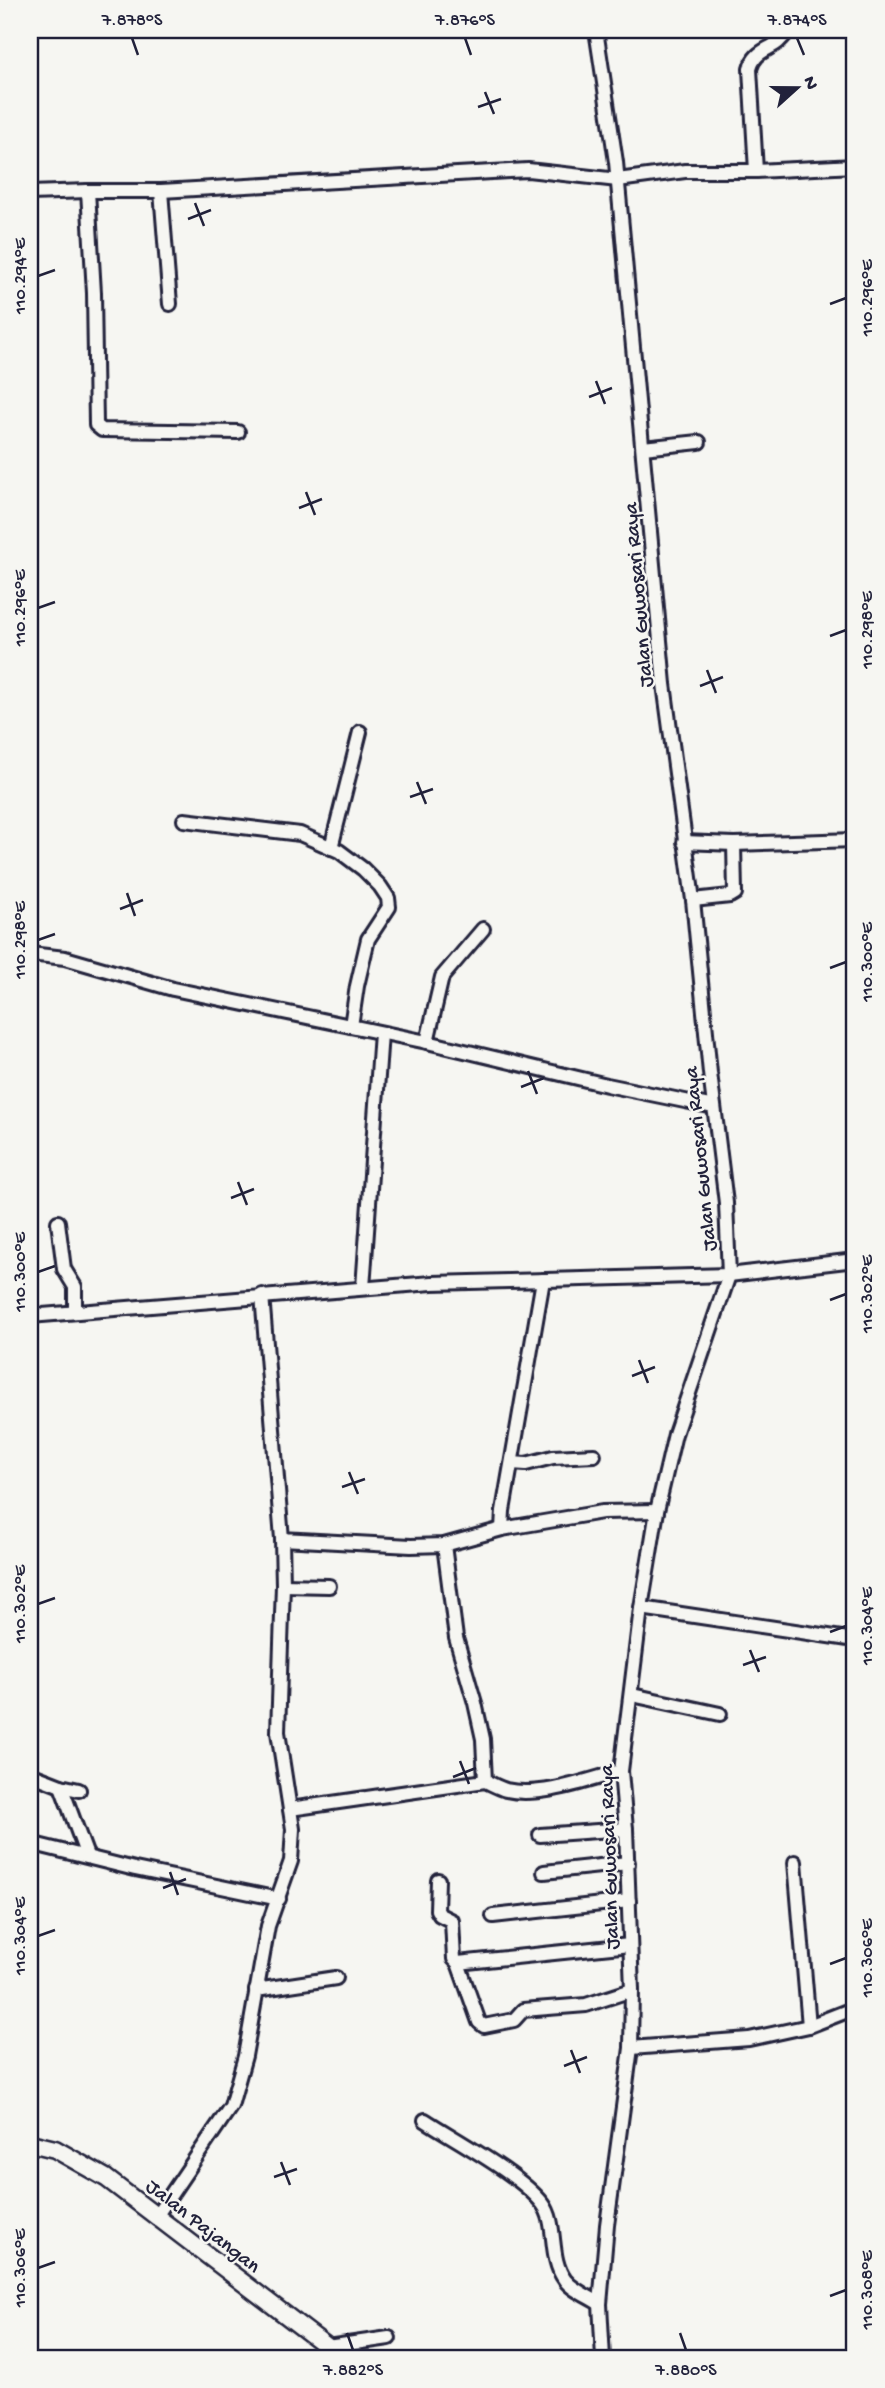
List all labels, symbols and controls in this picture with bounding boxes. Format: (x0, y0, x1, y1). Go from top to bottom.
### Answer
text: 7.878°S (101, 11, 163, 32)
text: 7.876°S (434, 11, 496, 32)
text: 7.874°S (766, 11, 827, 32)
north arrow (762, 52, 832, 122)
text: N (797, 73, 823, 93)
text: 110.294°E (11, 237, 32, 315)
text: 110.296°E (858, 259, 879, 337)
street label: Jalan Guwosari Raya (620, 500, 661, 688)
text: 110.296°E (11, 569, 32, 647)
text: 110.298°E (858, 591, 879, 670)
text: 110.298°E (11, 901, 32, 980)
text: 110.300°E (858, 921, 879, 1003)
street label: Jalan Guwosari Raya (680, 1064, 725, 1252)
text: 110.300°E (11, 1231, 32, 1313)
text: 110.302°E (858, 1254, 879, 1334)
text: 110.302°E (11, 1564, 32, 1644)
text: 110.304°E (858, 1586, 879, 1666)
street label: Jalan Guwosari Raya (596, 1763, 627, 1950)
text: 110.304°E (11, 1896, 32, 1976)
text: 110.306°E (858, 1918, 879, 1998)
street label: Jalan Pajangan (140, 2175, 264, 2280)
text: 110.306°E (11, 2228, 32, 2308)
text: 110.308°E (858, 2250, 879, 2331)
text: 7.882°S (322, 2361, 384, 2382)
text: 7.880°S (654, 2361, 717, 2382)

